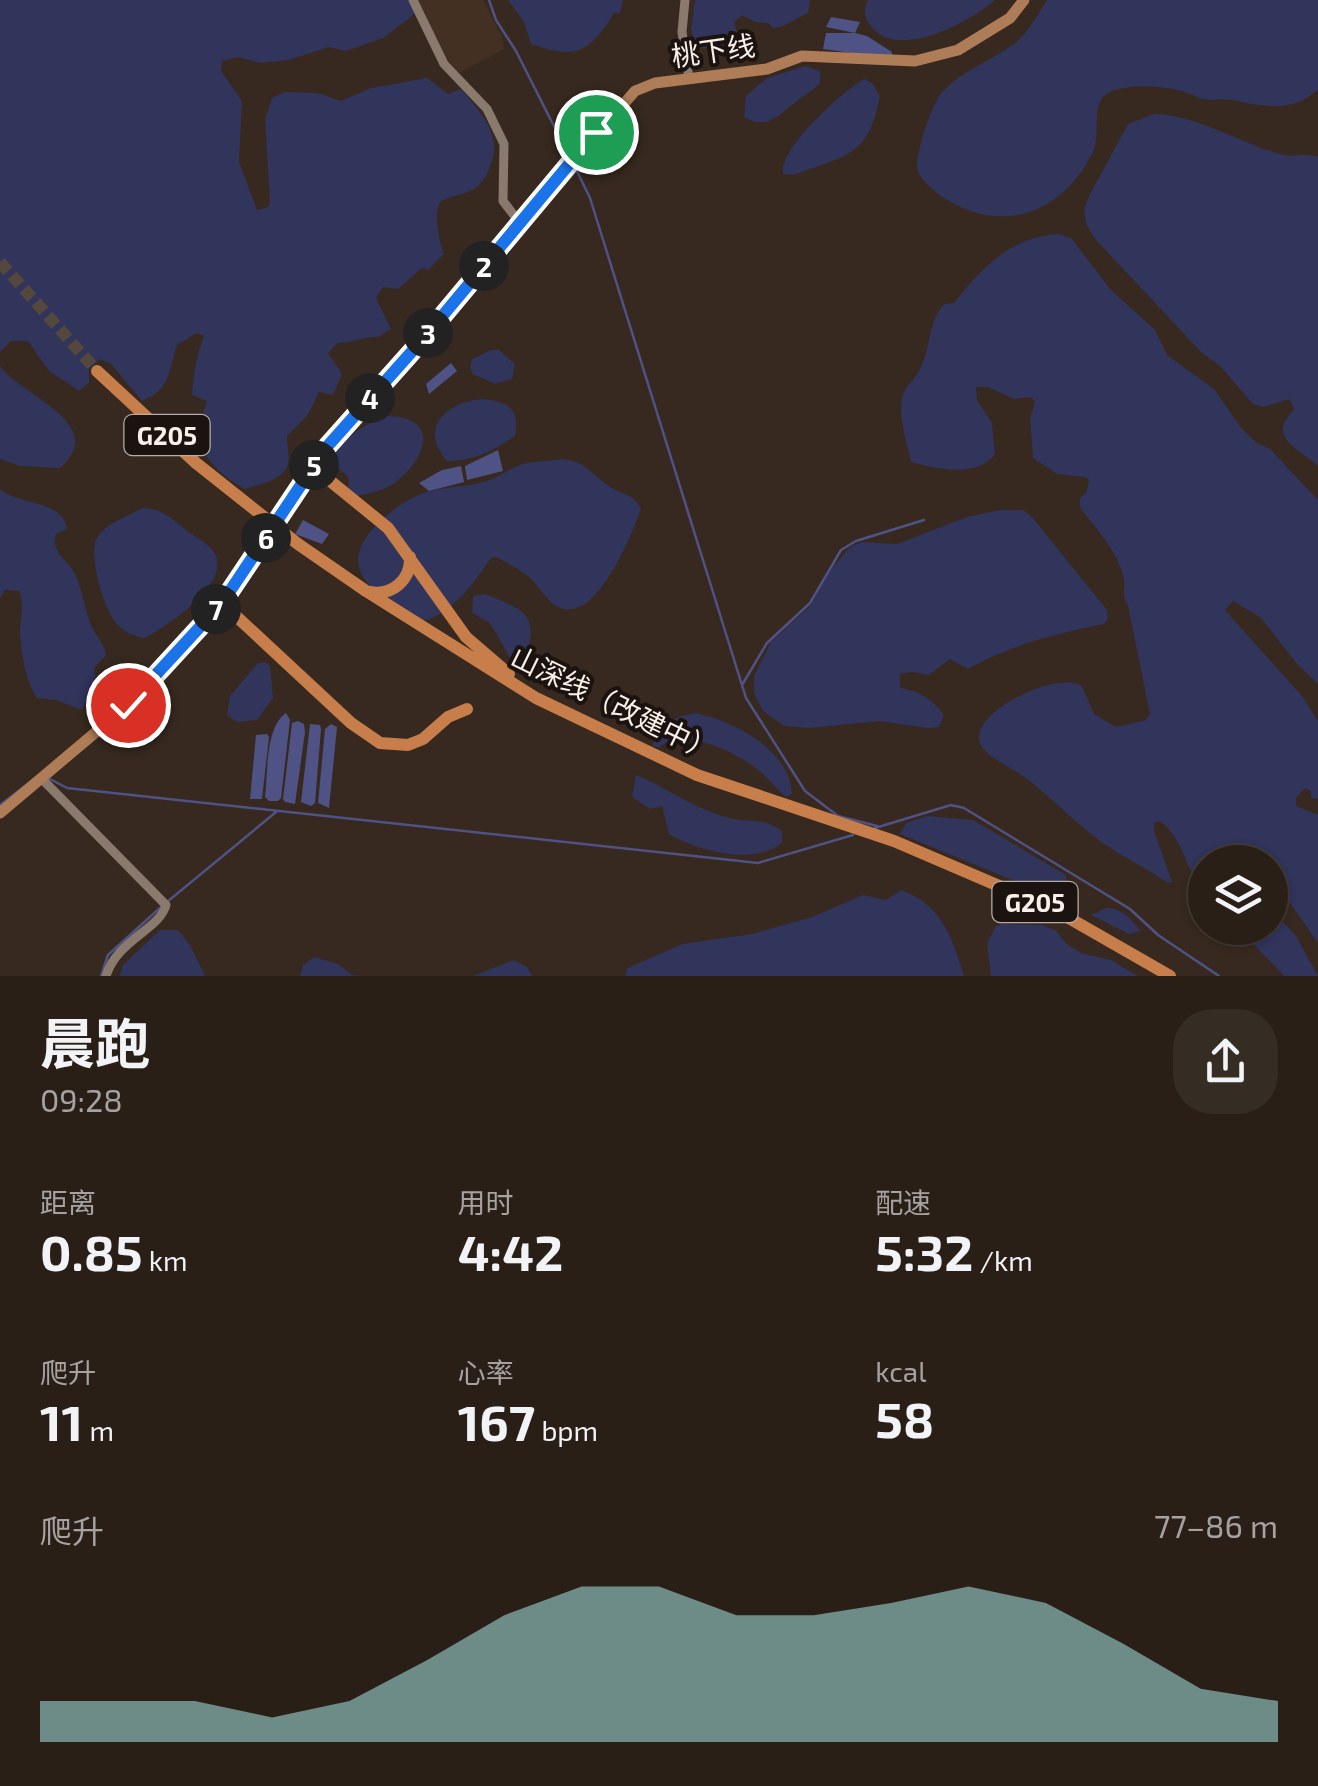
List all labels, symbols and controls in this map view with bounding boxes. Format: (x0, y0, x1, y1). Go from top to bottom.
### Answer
street label: 桃下线 (669, 27, 757, 73)
pin (554, 90, 639, 175)
icon: arrive (569, 105, 624, 160)
pin: 2 (459, 241, 509, 291)
text: 2 (476, 249, 492, 283)
pin: 3 (403, 308, 453, 358)
text: 3 (420, 316, 436, 350)
pin: 4 (345, 373, 395, 423)
text: 4 (361, 381, 379, 415)
road number: G205 (124, 415, 210, 455)
pin: 5 (289, 440, 339, 490)
text: 5 (306, 448, 322, 482)
pin: 6 (241, 513, 291, 563)
text: 6 (258, 521, 274, 555)
pin: 7 (191, 584, 241, 634)
text: 7 (209, 592, 223, 626)
street label: 山深线（改建中） (506, 639, 722, 767)
pin (86, 663, 171, 748)
icon: check (101, 678, 156, 733)
map controls (1188, 845, 1288, 945)
button: layers (1188, 845, 1288, 945)
road number: G205 (992, 882, 1078, 922)
text: 晨跑 (40, 1009, 150, 1075)
button: share (1173, 1009, 1278, 1114)
text: 09:28 (40, 1080, 123, 1118)
text: 距离 (40, 1185, 96, 1219)
text: 用时 (458, 1185, 514, 1219)
text: 配速 (875, 1185, 931, 1219)
text: 0.85 (40, 1221, 143, 1281)
text: 4:42 (458, 1221, 563, 1281)
text: 5:32 (875, 1221, 973, 1281)
text: km (143, 1243, 188, 1277)
text: /km (973, 1243, 1033, 1277)
text: kcal (875, 1354, 927, 1388)
text: 爬升 (40, 1355, 96, 1389)
text: 心率 (458, 1355, 514, 1389)
text: 58 (875, 1388, 934, 1448)
text: 11 (40, 1391, 83, 1451)
text: 167 (458, 1391, 535, 1451)
text: m (83, 1413, 114, 1447)
text: bpm (535, 1413, 598, 1447)
text: 77–86 m (1154, 1506, 1278, 1544)
text: 爬升 (40, 1511, 104, 1549)

